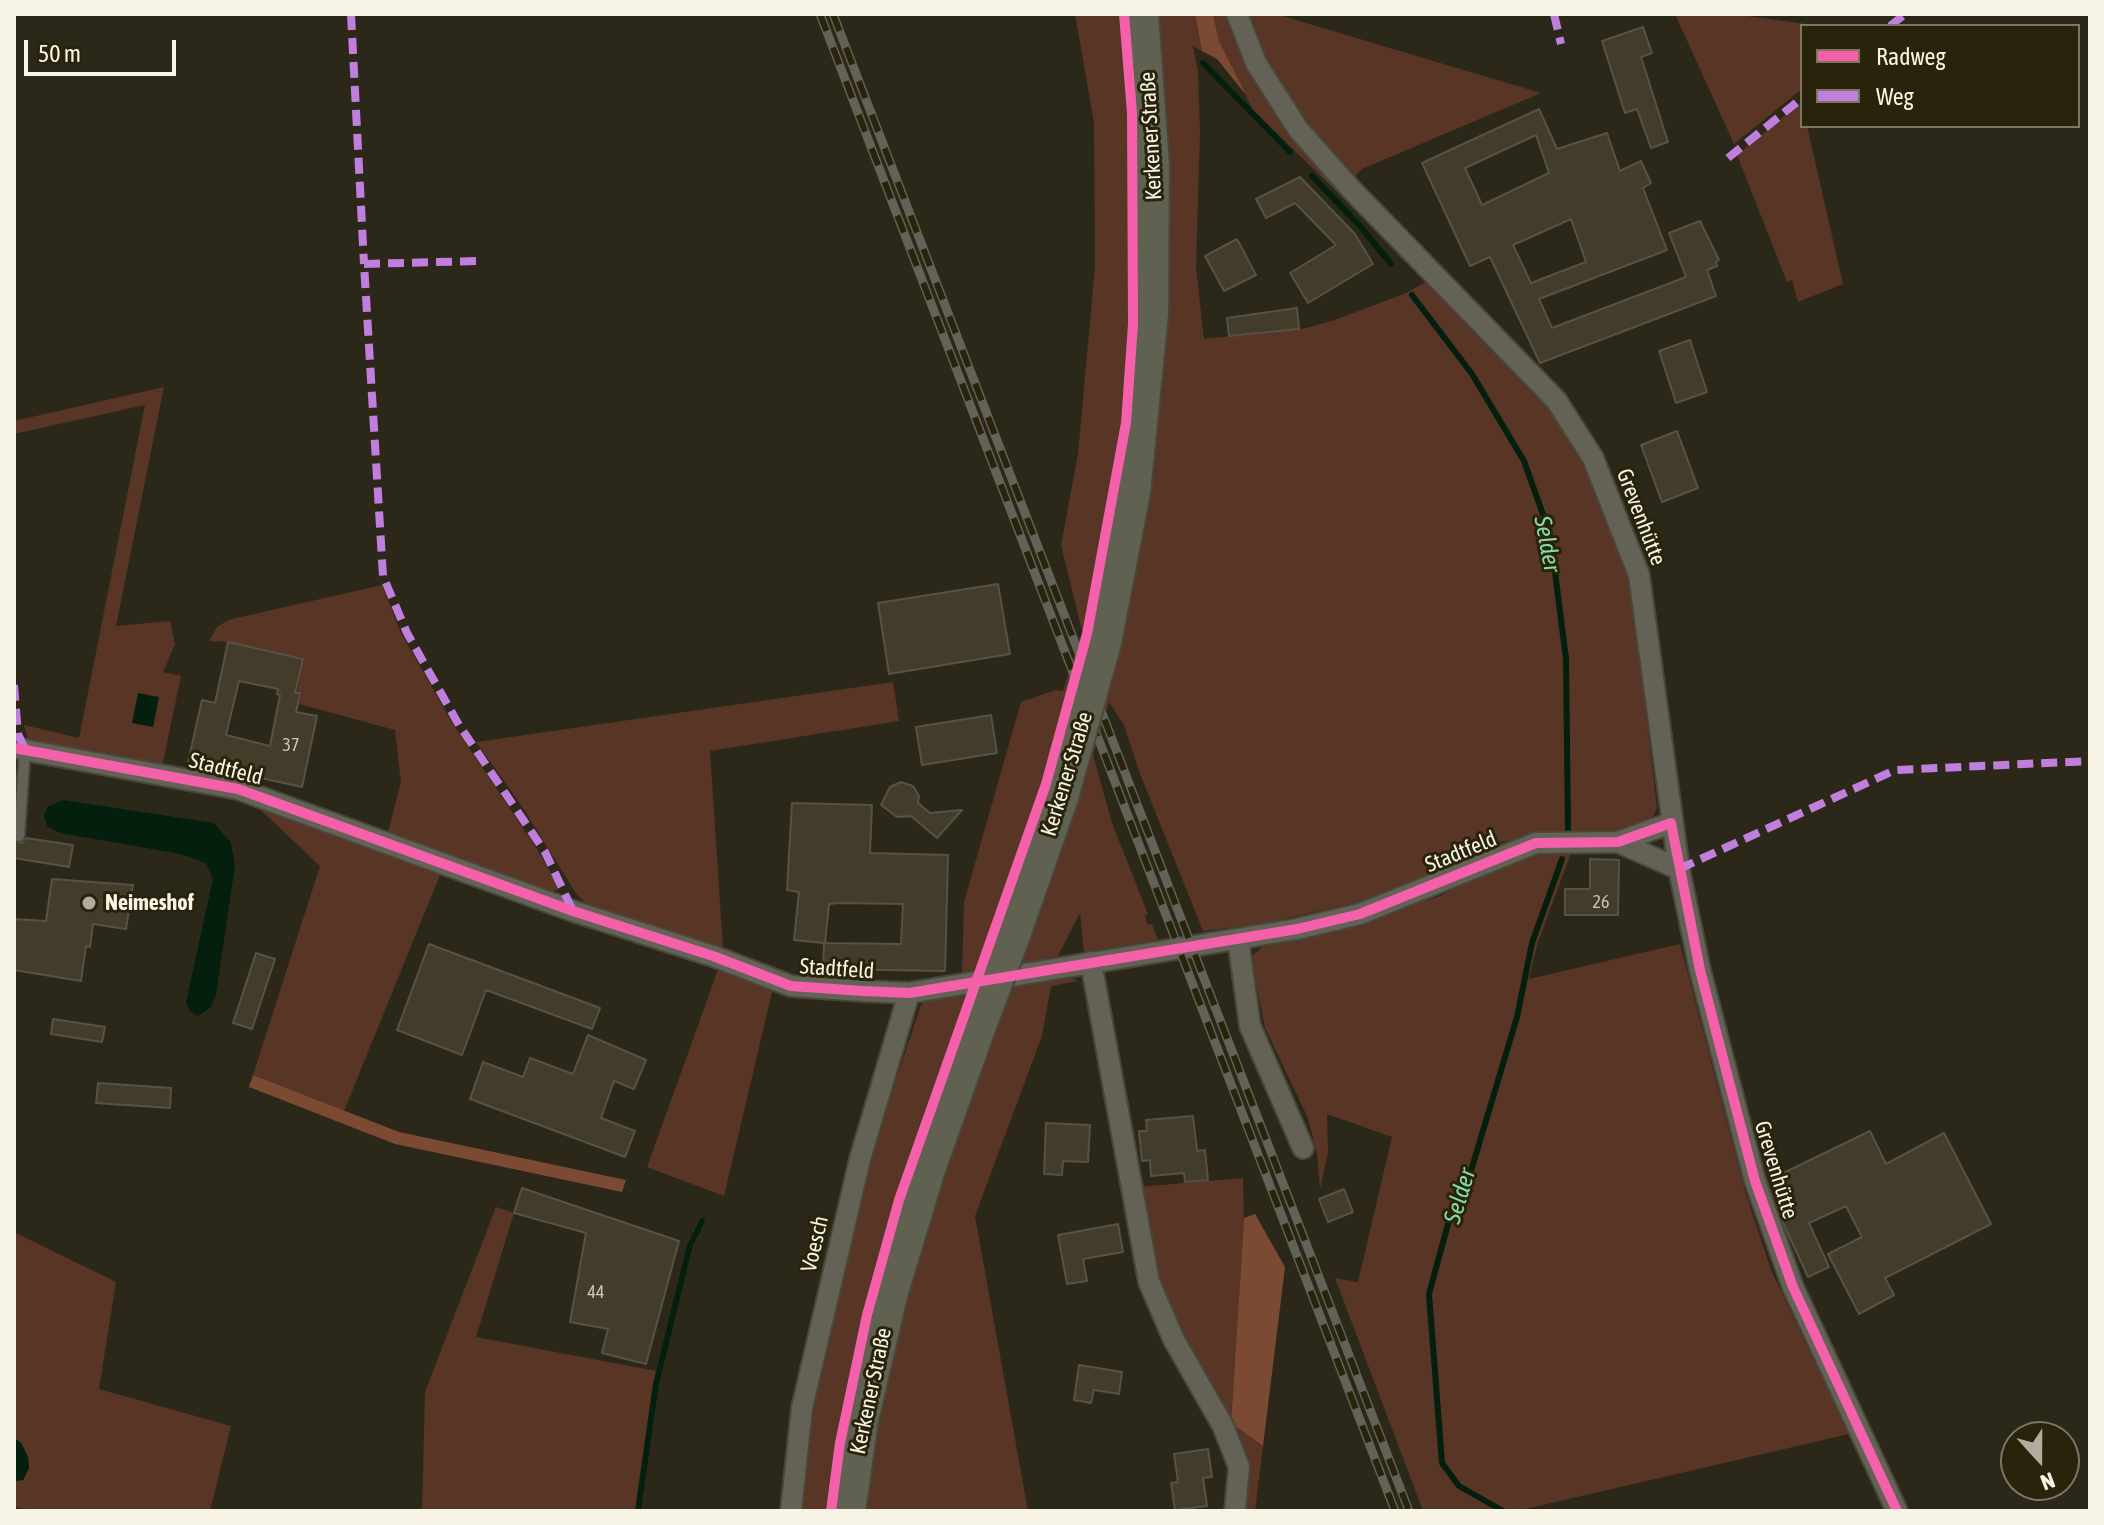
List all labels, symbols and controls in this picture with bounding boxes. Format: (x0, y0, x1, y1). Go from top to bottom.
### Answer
scale bar (28, 24, 180, 74)
legend (1800, 24, 2080, 128)
text: 50 m (38, 40, 81, 67)
text: Radweg (1876, 43, 1946, 70)
street label: Kerkener Straße (1134, 71, 1168, 201)
text: Weg (1876, 83, 1914, 110)
street label: Grevenhütte (1611, 465, 1671, 569)
water label: Selder (1527, 514, 1567, 574)
street label: Kerkener Straße (1036, 709, 1098, 839)
house number: 37 (283, 734, 299, 756)
street label: Stadtfeld (187, 747, 265, 791)
street label: Stadtfeld (1421, 826, 1501, 878)
place label: Neimeshof (105, 890, 194, 916)
house number: 26 (1593, 891, 1609, 913)
marker: Neimeshof (80, 894, 98, 912)
street label: Stadtfeld (799, 953, 875, 985)
street label: Grevenhütte (1749, 1118, 1803, 1222)
water label: Selder (1438, 1165, 1482, 1227)
street label: Voesch (796, 1213, 834, 1275)
house number: 44 (588, 1281, 604, 1303)
street label: Kerkener Straße (845, 1325, 897, 1457)
north arrow (2000, 1421, 2080, 1501)
text: N (2037, 1467, 2059, 1496)

